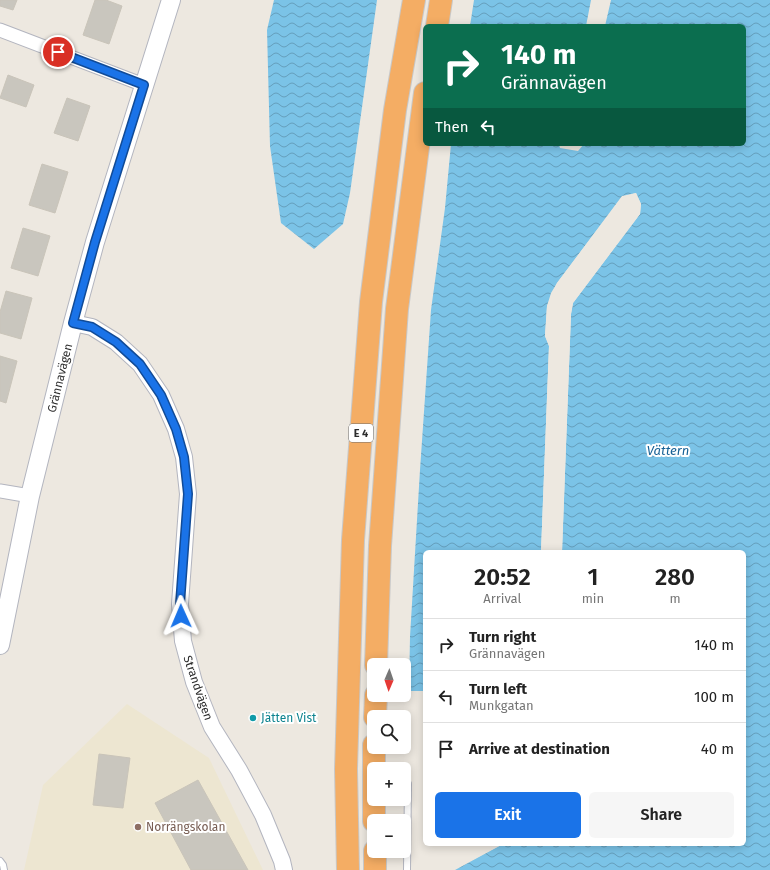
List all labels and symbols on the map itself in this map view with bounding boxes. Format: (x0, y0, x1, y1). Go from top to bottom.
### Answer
pin (41, 35, 75, 69)
street label: Grännavägen (45, 342, 75, 414)
road number: E 4 (349, 424, 373, 442)
water label: Vättern (647, 443, 689, 458)
position arrow (160, 595, 202, 637)
street label: Strandvägen (180, 654, 216, 722)
north arrow (367, 658, 411, 702)
place label: Jätten Vist (261, 711, 317, 725)
marker: Jätten Vist (248, 713, 258, 723)
place label: Norrängskolan (146, 820, 225, 834)
marker: Norrängskolan (133, 822, 143, 832)

